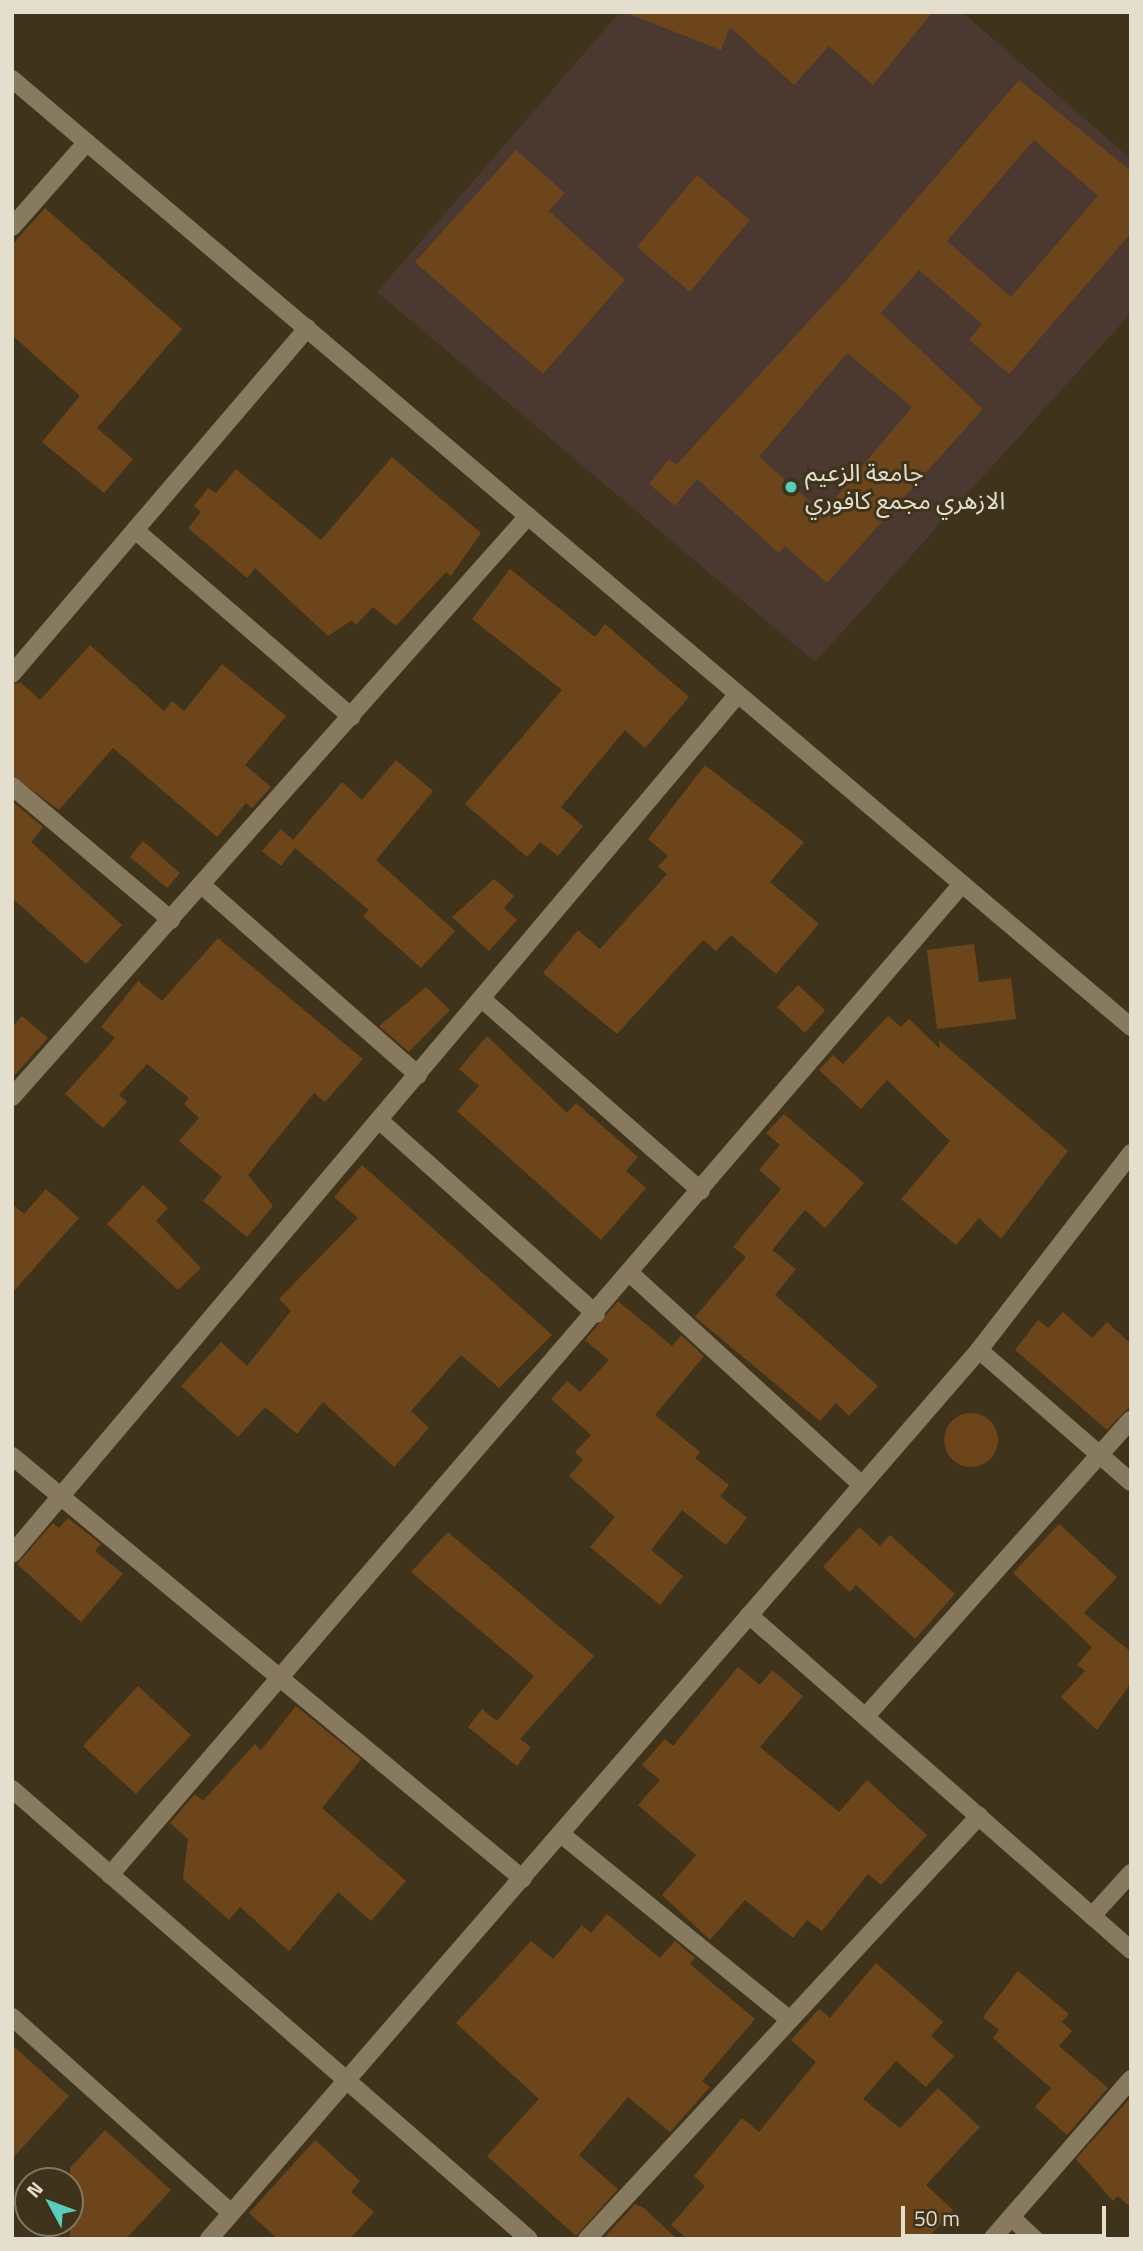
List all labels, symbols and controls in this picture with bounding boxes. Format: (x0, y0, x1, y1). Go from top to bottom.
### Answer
place label: جامعة الزعيم الازهري مجمع كافوري (805, 459, 1005, 515)
marker: جامعة الزعيم الازهري مجمع كافوري (783, 479, 799, 495)
north arrow (14, 2167, 84, 2237)
text: N (19, 2175, 50, 2204)
scale bar (905, 2192, 1110, 2236)
text: 50 m (914, 2202, 960, 2234)

